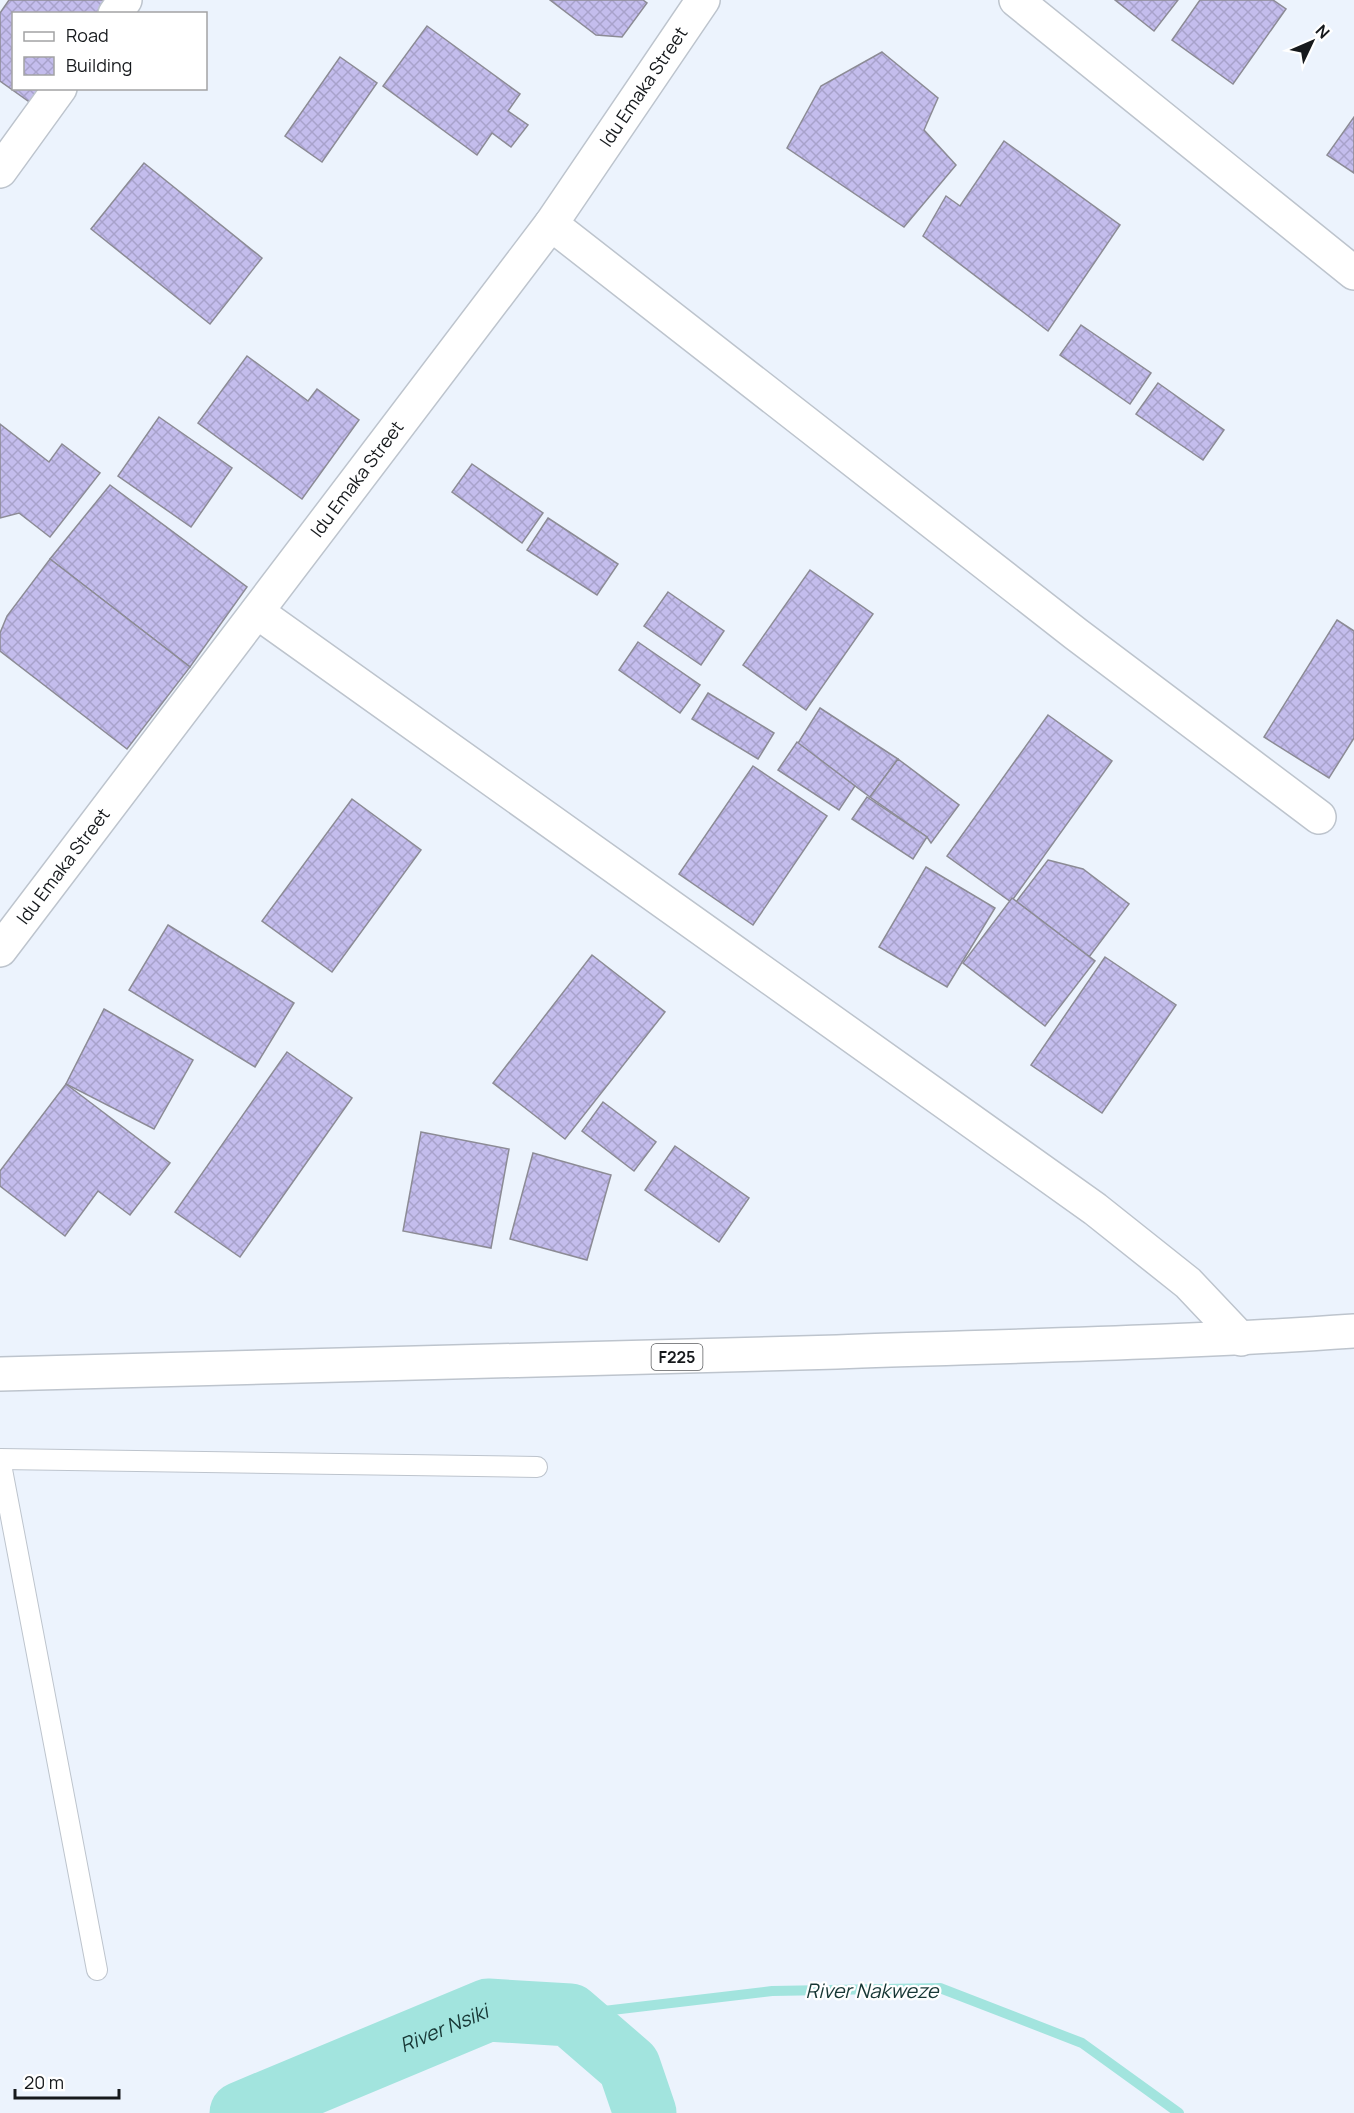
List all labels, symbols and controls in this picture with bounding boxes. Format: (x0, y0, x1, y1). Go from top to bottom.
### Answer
legend (12, 12, 207, 90)
north arrow (1282, 12, 1342, 72)
text: N (1311, 20, 1335, 43)
street label: Idu Emaka Street (594, 22, 692, 151)
text: Road (66, 23, 109, 47)
text: Building (66, 53, 132, 77)
street label: Idu Emaka Street (305, 416, 408, 542)
street label: Idu Emaka Street (11, 803, 115, 929)
road number: F225 (652, 1344, 702, 1370)
water label: River Nakweze (806, 1977, 940, 2004)
water label: River Nsiki (396, 1997, 494, 2058)
scale bar (15, 2062, 118, 2100)
text: 20 m (24, 2070, 64, 2094)

